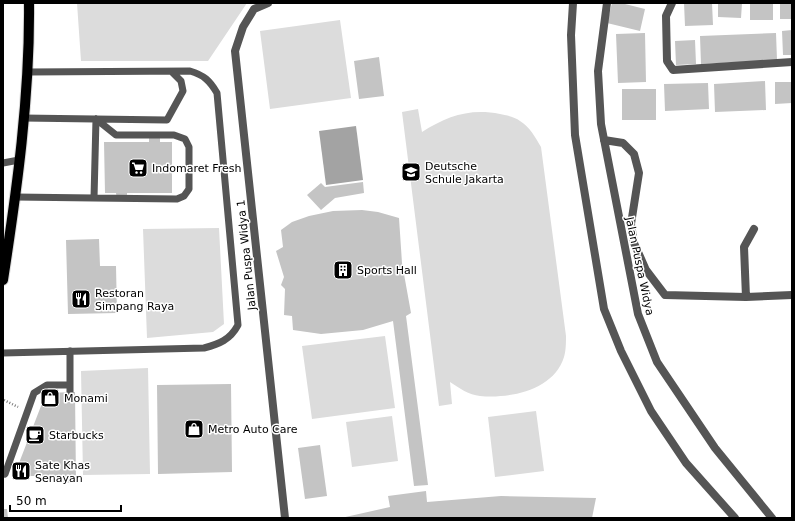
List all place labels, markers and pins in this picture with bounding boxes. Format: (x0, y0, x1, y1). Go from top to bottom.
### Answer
supermarket icon: Indomaret Fresh (127, 157, 149, 179)
place label: Deutsche Schule Jakarta (425, 160, 504, 186)
school or university icon: Deutsche Schule Jakarta (400, 161, 422, 183)
place label: Indomaret Fresh (152, 162, 242, 175)
building icon: Sports Hall (332, 259, 354, 281)
place label: Sports Hall (357, 264, 417, 277)
place label: Restoran Simpang Raya (95, 287, 174, 313)
restaurant icon: Restoran Simpang Raya (70, 288, 92, 310)
shop icon: Monami (39, 387, 61, 409)
place label: Monami (64, 392, 108, 405)
shop icon: Metro Auto Care (183, 418, 205, 440)
place label: Metro Auto Care (208, 423, 298, 436)
cafe icon: Starbucks (24, 424, 46, 446)
place label: Starbucks (49, 429, 104, 442)
place label: Sate Khas Senayan (35, 459, 90, 485)
restaurant icon: Sate Khas Senayan (10, 460, 32, 482)

